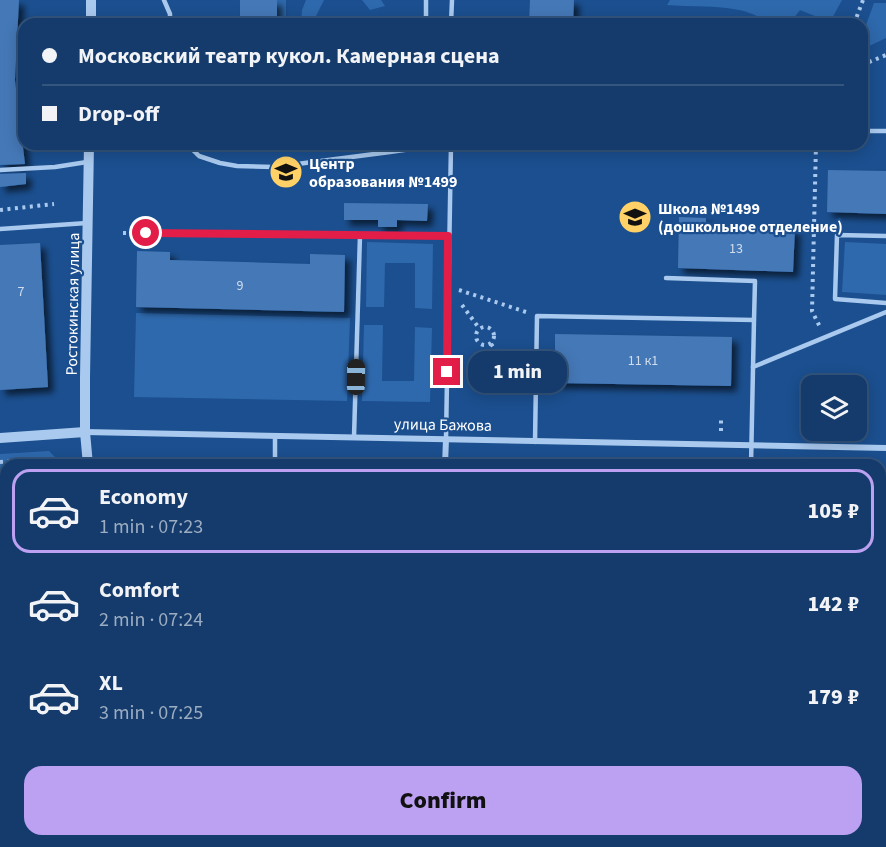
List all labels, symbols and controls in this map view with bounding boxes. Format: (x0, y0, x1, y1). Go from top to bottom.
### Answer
text: Московский театр кукол. Камерная сцена (78, 40, 500, 72)
text: Drop-off (78, 98, 159, 130)
place label: Центр образования №1499 (309, 153, 457, 193)
school or university icon: Центр образования №1499 (268, 154, 304, 190)
place label: Школа №1499 (дошкольное отделение) (658, 198, 843, 238)
school or university icon: Школа №1499 (дошкольное отделение) (617, 199, 653, 235)
route start (132, 219, 159, 246)
street label: Ростокинская улица (61, 232, 85, 376)
house number: 13 (729, 239, 743, 259)
house number: 9 (237, 276, 244, 296)
house number: 7 (18, 282, 25, 302)
callout: 1 min (468, 351, 567, 393)
house number: 11 к1 (628, 351, 658, 371)
route end (433, 358, 460, 385)
text: 1 min (493, 358, 542, 386)
car (347, 359, 365, 395)
map controls (801, 375, 867, 441)
button: layers (801, 375, 867, 441)
street label: улица Бажова (394, 413, 492, 437)
text: Economy (99, 481, 188, 513)
icon: car (27, 484, 81, 538)
text: 105 ₽ (808, 495, 859, 527)
text: 1 min · 07:23 (99, 513, 203, 541)
text: Comfort (99, 574, 180, 606)
icon: car (27, 577, 81, 631)
text: 142 ₽ (808, 588, 859, 620)
text: 2 min · 07:24 (99, 606, 203, 634)
text: XL (99, 667, 123, 699)
icon: car (27, 670, 81, 724)
text: 179 ₽ (808, 681, 859, 713)
text: 3 min · 07:25 (99, 699, 203, 727)
button: Confirm (24, 766, 862, 835)

